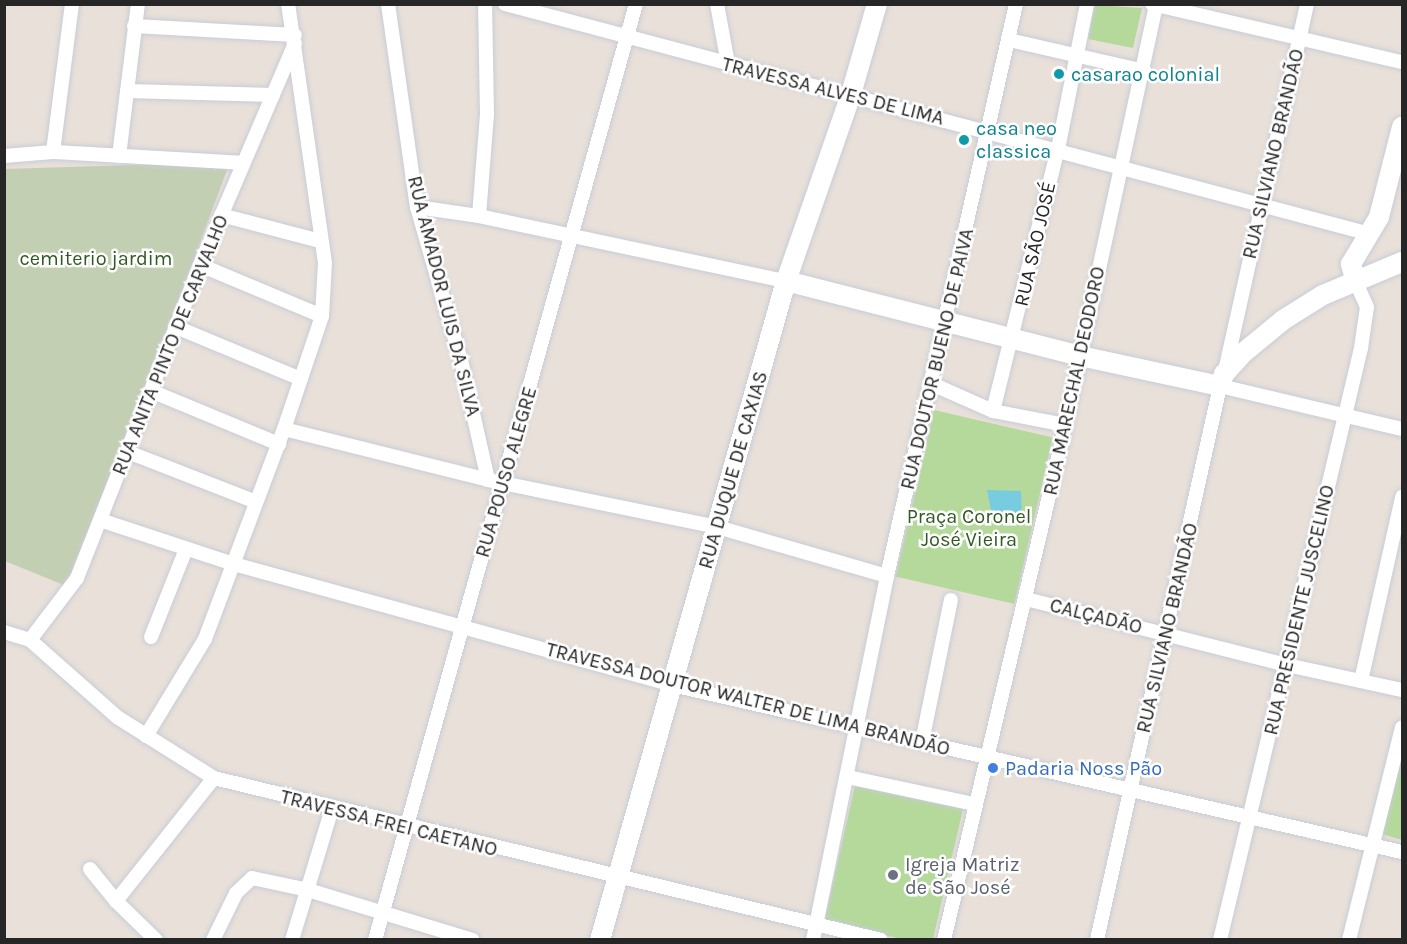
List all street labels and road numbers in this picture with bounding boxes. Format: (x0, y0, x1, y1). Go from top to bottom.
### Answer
street label: RUA SILVIANO BRANDÃO (1237, 47, 1309, 261)
street label: TRAVESSA ALVES DE LIMA (720, 52, 946, 130)
street label: RUA AMADOR LUIS DA SILVA (402, 173, 486, 419)
street label: RUA SÃO JOSÉ (1009, 179, 1061, 309)
street label: RUA ANITA PINTO DE CARVALHO (107, 211, 233, 479)
street label: RUA DOUTOR BUENO DE PAIVA (895, 226, 979, 492)
street label: RUA MARECHAL DEODORO (1038, 264, 1110, 498)
street label: RUA DUQUE DE CAXIAS (693, 368, 773, 572)
street label: RUA POUSO ALEGRE (470, 384, 542, 560)
street label: RUA PRESIDENTE JUSCELINO (1258, 482, 1340, 738)
street label: RUA SILVIANO BRANDÃO (1131, 521, 1203, 735)
street label: CALÇADÃO (1047, 593, 1145, 639)
street label: TRAVESSA DOUTOR WALTER DE LIMA BRANDÃO (544, 637, 952, 761)
street label: TRAVESSA FREI CAETANO (278, 784, 500, 862)

